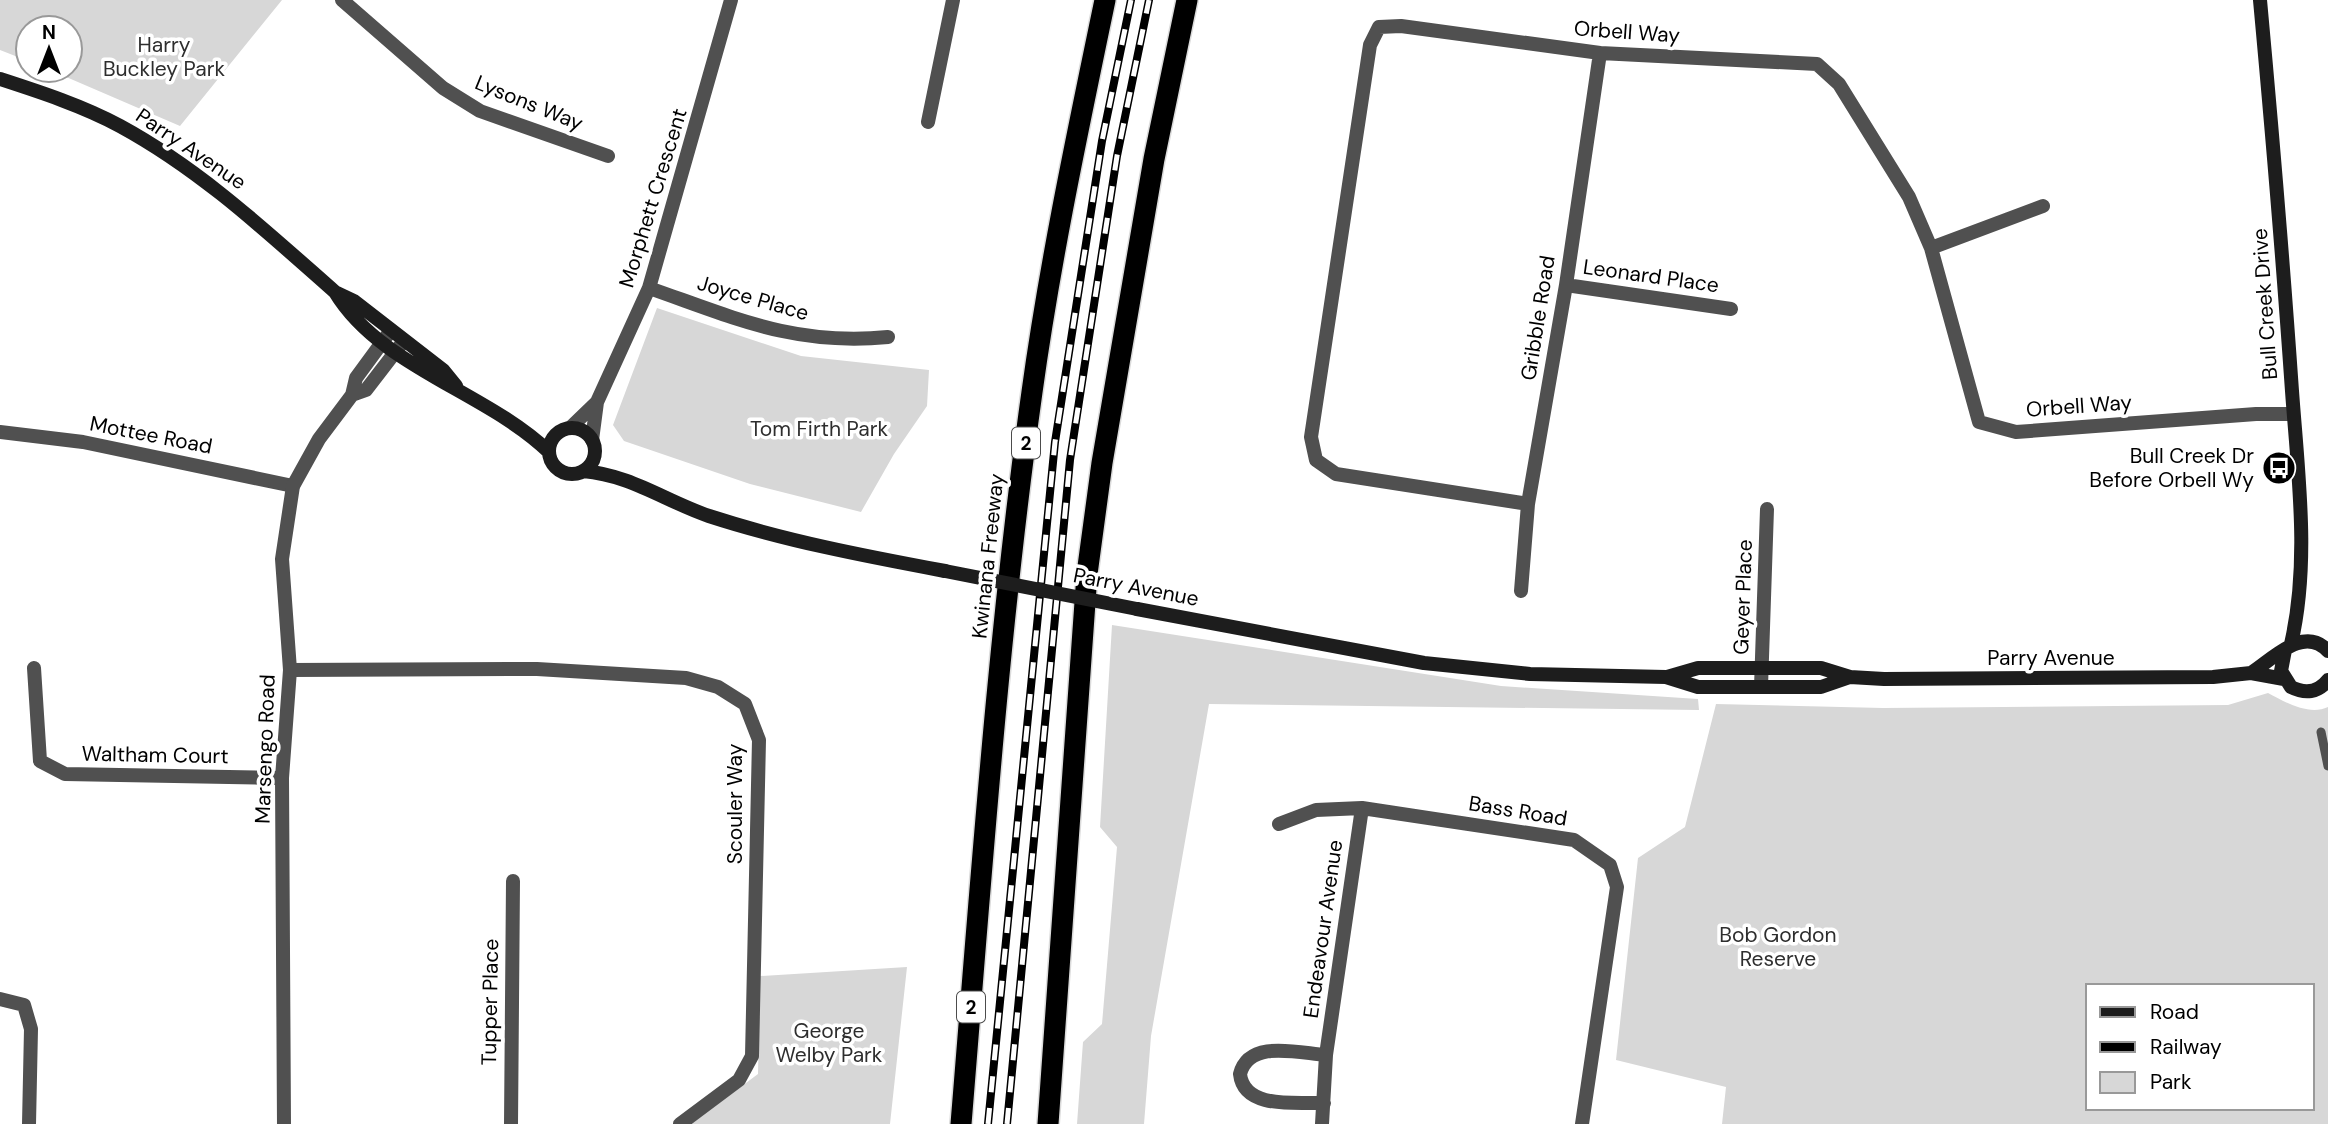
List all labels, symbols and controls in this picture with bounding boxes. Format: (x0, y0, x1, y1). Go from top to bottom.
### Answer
north arrow (14, 14, 84, 84)
street label: Orbell Way (1573, 14, 1681, 50)
text: N (42, 20, 56, 45)
park label: Harry Buckley Park (103, 31, 226, 83)
street label: Lysons Way (471, 69, 587, 137)
street label: Parry Avenue (130, 102, 252, 196)
street label: Morphett Crescent (612, 105, 694, 291)
street label: Bull Creek Drive (2246, 227, 2284, 381)
street label: Leonard Place (1581, 253, 1721, 299)
street label: Gribble Road (1514, 254, 1562, 382)
street label: Joyce Place (694, 269, 812, 327)
street label: Orbell Way (2025, 388, 2133, 424)
street label: Mottee Road (87, 409, 215, 461)
park label: Tom Firth Park (750, 415, 888, 443)
road number: 2 (1012, 428, 1040, 458)
place label: Bull Creek Dr Before Orbell Wy (2089, 442, 2254, 494)
bus stop icon: Bull Creek Dr Before Orbell Wy (2260, 449, 2298, 487)
street label: Kwinana Freeway (965, 472, 1011, 640)
street label: Geyer Place (1727, 539, 1759, 655)
street label: Parry Avenue (1071, 561, 1201, 613)
street label: Parry Avenue (1987, 644, 2115, 672)
street label: Marsengo Road (248, 674, 282, 824)
street label: Waltham Court (81, 740, 229, 770)
street label: Scouler Way (721, 743, 749, 864)
street label: Bass Road (1467, 789, 1569, 833)
street label: Endeavour Avenue (1297, 838, 1349, 1020)
park label: Bob Gordon Reserve (1719, 921, 1837, 973)
street label: Tupper Place (475, 938, 505, 1066)
legend (2086, 984, 2314, 1110)
road number: 2 (957, 992, 985, 1023)
text: Road (2150, 998, 2199, 1026)
park label: George Welby Park (776, 1017, 883, 1069)
text: Railway (2150, 1033, 2222, 1061)
text: Park (2150, 1068, 2192, 1096)

